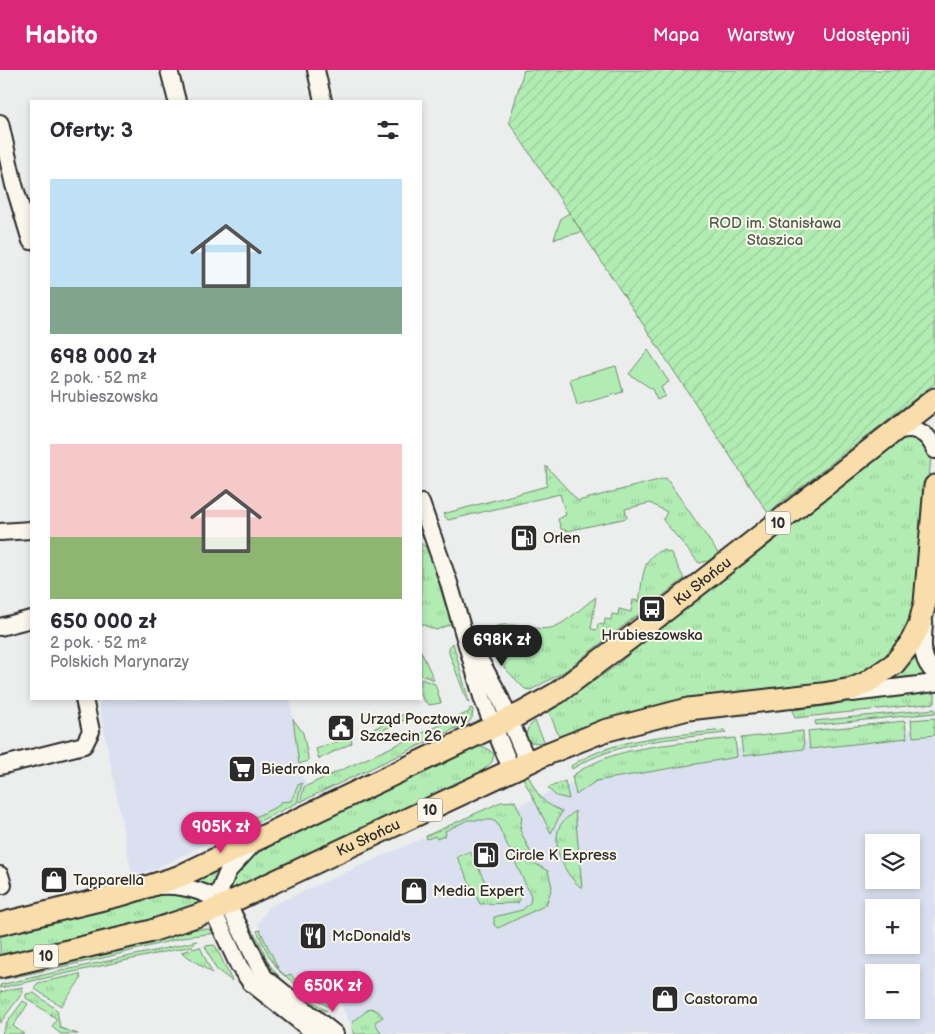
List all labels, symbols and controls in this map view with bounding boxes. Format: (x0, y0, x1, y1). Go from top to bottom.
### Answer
text: Habito (25, 21, 98, 50)
text: Mapa (653, 25, 699, 46)
text: Warstwy (727, 25, 795, 46)
text: Udostępnij (823, 25, 910, 46)
icon: filters (374, 116, 402, 144)
text: Oferty: 3 (50, 118, 133, 143)
icon: home (181, 211, 271, 301)
park label: ROD im. Stanisława Staszica (709, 214, 841, 250)
text: 698 000 zł (50, 344, 157, 369)
text: 2 pok. · 52 m² (50, 369, 147, 388)
text: Hrubieszowska (50, 388, 158, 407)
icon: home (181, 476, 271, 566)
road number: 10 (766, 512, 790, 534)
fuel station icon: Orlen (509, 523, 539, 553)
place label: Orlen (543, 529, 580, 548)
street label: Ku Słońcu (670, 553, 735, 610)
bus stop icon: Hrubieszowska (637, 594, 667, 624)
text: 650 000 zł (50, 609, 157, 634)
pin: 698K zł (456, 624, 548, 667)
place label: Hrubieszowska (601, 626, 703, 645)
text: 698K zł (473, 631, 531, 650)
text: 2 pok. · 52 m² (50, 634, 147, 653)
text: Polskich Marynarzy (50, 653, 189, 672)
place label: Urząd Pocztowy Szczecin 26 (360, 710, 467, 746)
public building icon: Urząd Pocztowy Szczecin 26 (326, 713, 356, 743)
supermarket icon: Biedronka (227, 754, 257, 784)
place label: Biedronka (261, 760, 330, 779)
road number: 10 (418, 798, 442, 822)
pin: 905K zł (175, 812, 267, 854)
street label: Ku Słońcu (333, 814, 403, 861)
text: 905K zł (192, 818, 250, 837)
map controls (865, 834, 920, 1019)
button: layers (865, 834, 920, 889)
fuel station icon: Circle K Express (471, 840, 501, 870)
place label: Circle K Express (505, 846, 617, 865)
shop icon: Tapparella (39, 865, 69, 895)
place label: Tapparella (73, 871, 144, 890)
shop icon: Media Expert (399, 876, 429, 906)
place label: Media Expert (433, 882, 525, 901)
button: + (865, 899, 920, 954)
restaurant icon: McDonald's (298, 921, 328, 951)
place label: McDonald's (332, 927, 411, 946)
road number: 10 (34, 944, 58, 968)
button: − (865, 964, 920, 1019)
pin: 650K zł (287, 970, 379, 1013)
text: 650K zł (304, 977, 362, 996)
shop icon: Castorama (650, 984, 680, 1014)
place label: Castorama (684, 990, 758, 1009)

